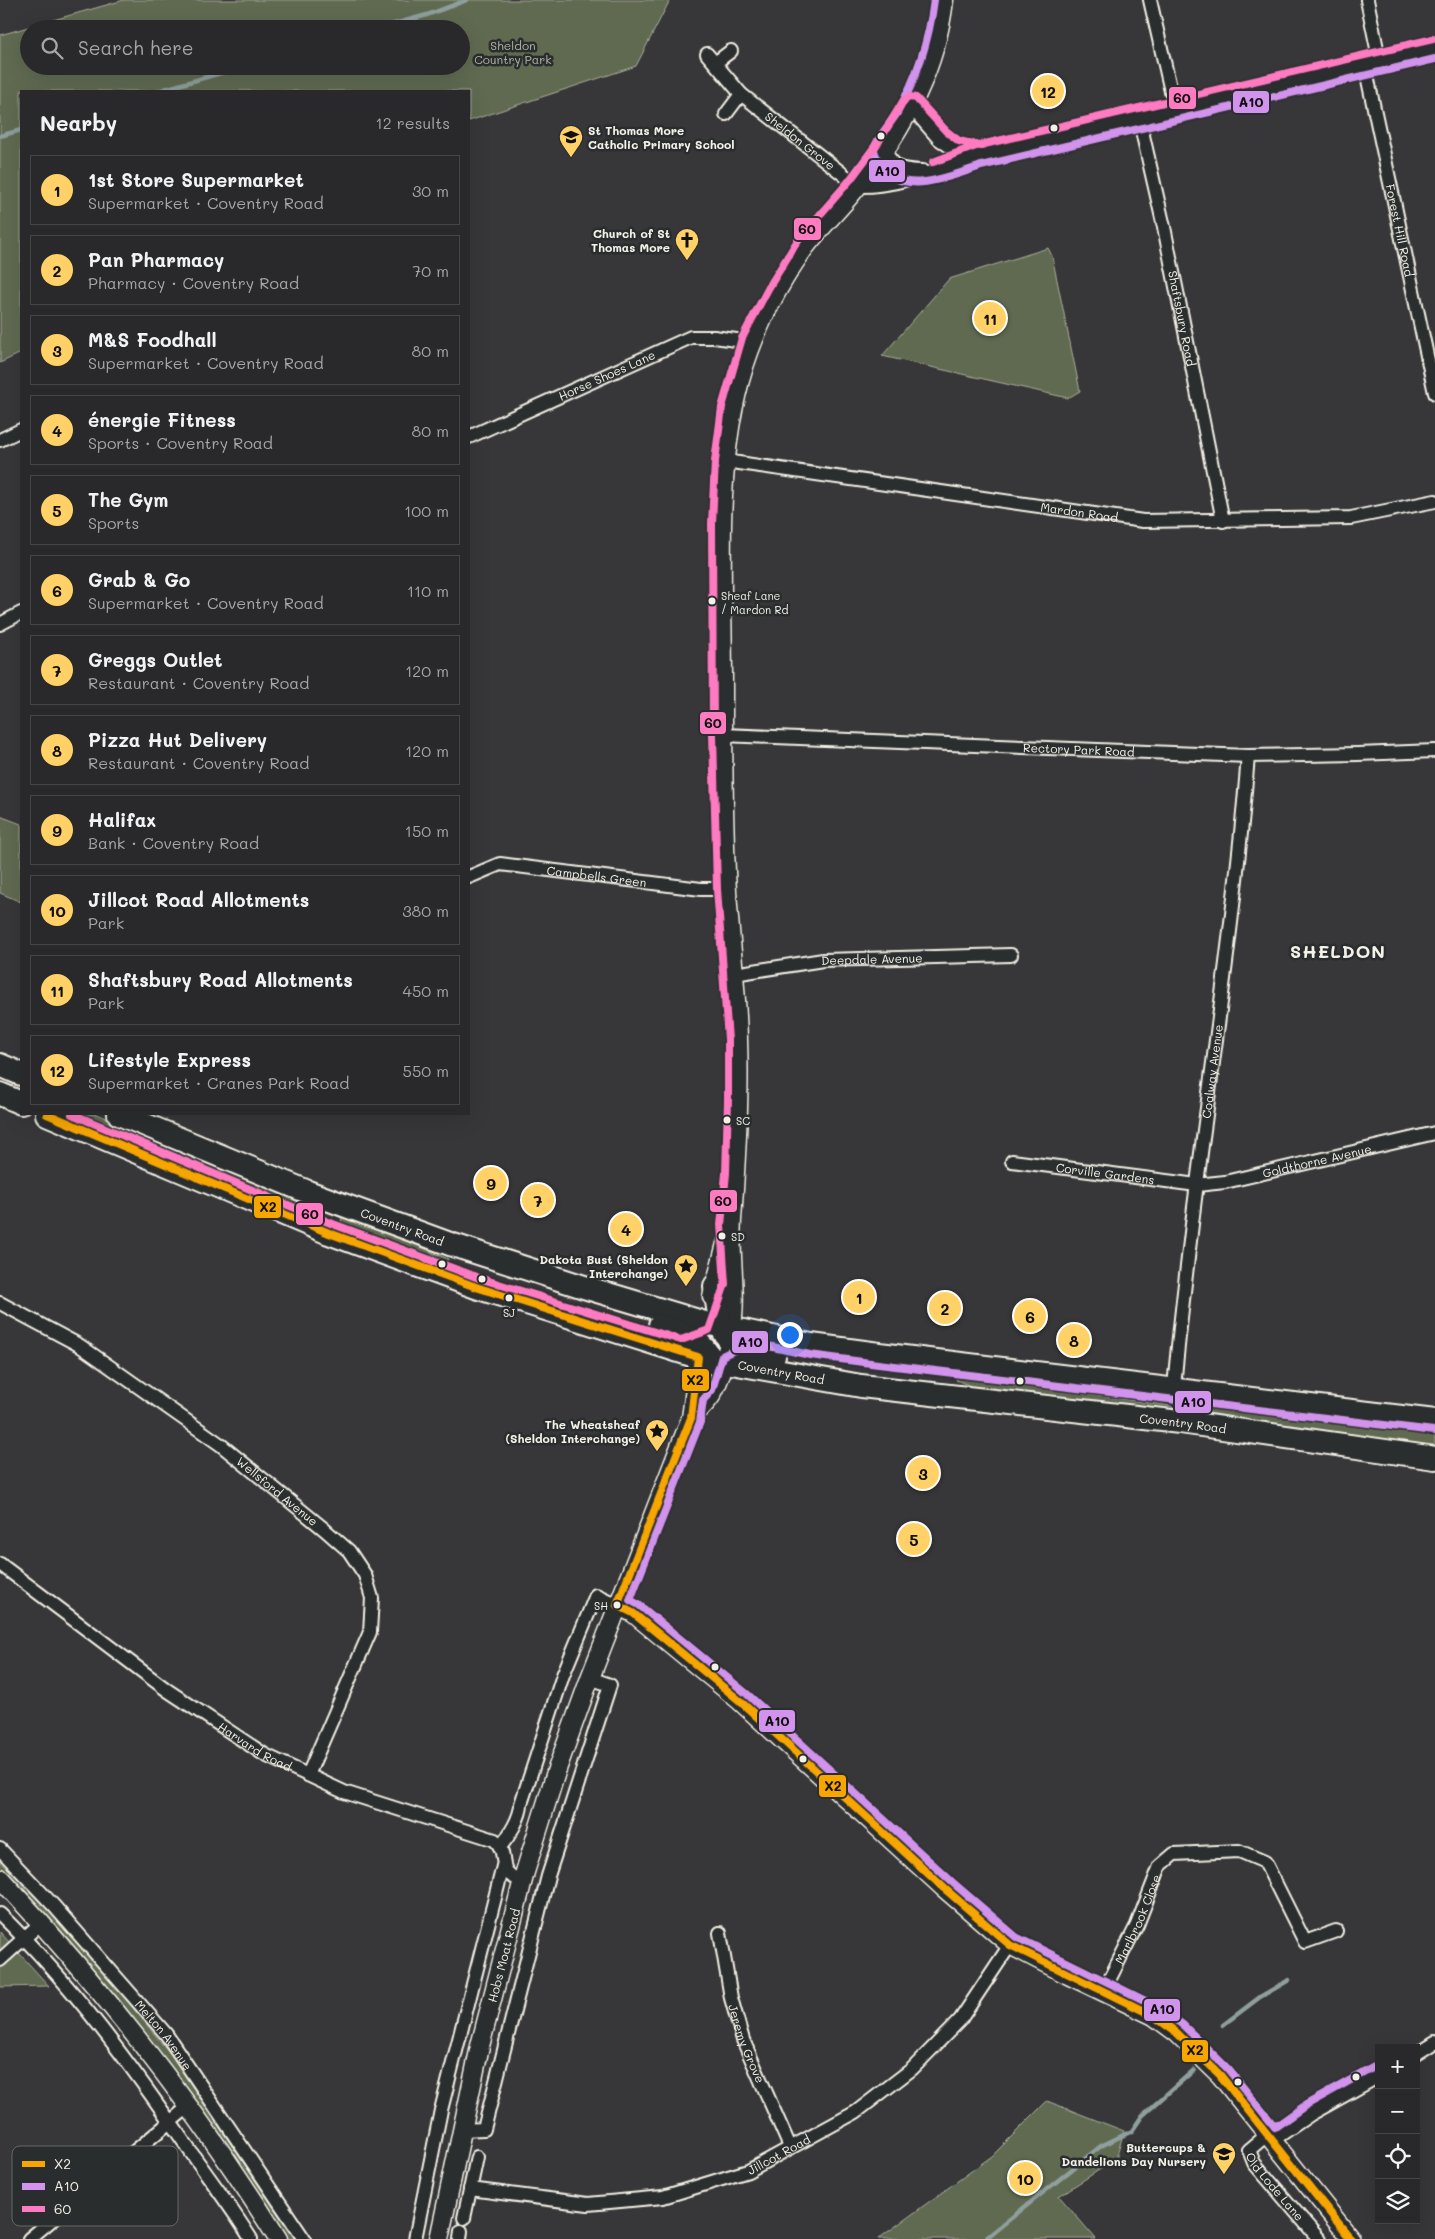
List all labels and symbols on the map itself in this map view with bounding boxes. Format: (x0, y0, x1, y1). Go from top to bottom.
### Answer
park label: Sheldon Country Park (474, 37, 552, 67)
pin: 12 (1032, 72, 1064, 110)
line badge: 60 (1168, 86, 1197, 110)
text: 60 (1173, 88, 1191, 107)
line badge: A10 (1232, 90, 1270, 114)
text: A10 (1239, 92, 1263, 111)
street label: Sheldon Grove (762, 108, 839, 173)
place label: St Thomas More Catholic Primary School (588, 122, 735, 152)
unlabelled marker (1049, 123, 1059, 133)
school or university icon: St Thomas More Catholic Primary School (558, 124, 584, 158)
unlabelled marker (876, 131, 886, 141)
line badge: A10 (868, 159, 906, 183)
text: A10 (875, 161, 899, 180)
street label: Forest Hill Road (1382, 182, 1418, 278)
line badge: 60 (793, 217, 822, 241)
text: 60 (798, 219, 816, 238)
place label: Church of St Thomas More (591, 225, 670, 255)
church icon: Church of St Thomas More (674, 227, 700, 261)
street label: Shaftsbury Road (1165, 269, 1200, 368)
pin: 11 (974, 299, 1006, 337)
street label: Horse Shoes Lane (556, 346, 658, 404)
street label: Mardon Road (1040, 498, 1120, 525)
place label: Sheaf Lane / Mardon Rd (721, 588, 789, 617)
marker: Sheaf Lane / Mardon Rd (707, 596, 717, 606)
line badge: 60 (699, 711, 727, 735)
text: 60 (704, 713, 722, 732)
street label: Rectory Park Road (1023, 739, 1135, 759)
street label: Campbells Green (546, 862, 647, 890)
district label: SHELDON (1290, 939, 1386, 963)
street label: Deepdale Avenue (821, 949, 923, 968)
street label: Coalway Avenue (1198, 1023, 1226, 1119)
place label: SC (736, 1113, 750, 1128)
marker: SC (722, 1115, 732, 1125)
street label: Goldthorne Avenue (1261, 1140, 1373, 1181)
street label: Corville Gardens (1055, 1159, 1156, 1187)
pin: 9 (475, 1164, 507, 1202)
pin: 7 (522, 1181, 554, 1219)
line badge: 60 (709, 1189, 738, 1213)
text: 60 (714, 1191, 732, 1210)
line badge: X2 (253, 1195, 282, 1219)
text: X2 (259, 1197, 277, 1216)
line badge: 60 (295, 1202, 324, 1226)
text: 60 (301, 1204, 319, 1223)
street label: Coventry Road (359, 1204, 447, 1249)
pin: 4 (610, 1210, 642, 1248)
place label: SD (731, 1229, 745, 1244)
marker: SD (717, 1231, 727, 1241)
place label: Dakota Bust (Sheldon Interchange) (539, 1251, 668, 1281)
place icon: Dakota Bust (Sheldon Interchange) (673, 1253, 699, 1287)
unlabelled marker (437, 1259, 447, 1269)
unlabelled marker (477, 1274, 487, 1284)
pin: 1 (843, 1278, 875, 1316)
pin: 2 (929, 1289, 961, 1327)
marker: SJ (504, 1293, 514, 1303)
pin: 6 (1014, 1297, 1046, 1335)
place label: SJ (503, 1305, 515, 1320)
pin: 8 (1058, 1321, 1090, 1359)
your location (777, 1322, 803, 1348)
line badge: A10 (731, 1330, 769, 1354)
text: A10 (738, 1332, 762, 1351)
street label: Coventry Road (737, 1356, 826, 1387)
line badge: X2 (681, 1368, 710, 1392)
text: X2 (686, 1370, 704, 1389)
unlabelled marker (1015, 1376, 1025, 1386)
line badge: A10 (1174, 1390, 1212, 1414)
text: A10 (1181, 1392, 1205, 1411)
street label: Coventry Road (1139, 1409, 1228, 1437)
place label: The Wheatsheaf (Sheldon Interchange) (506, 1416, 641, 1446)
place icon: The Wheatsheaf (Sheldon Interchange) (644, 1418, 670, 1452)
street label: Wellsford Avenue (233, 1453, 322, 1529)
pin: 3 (907, 1454, 939, 1492)
pin: 5 (898, 1520, 930, 1558)
place label: SH (594, 1598, 608, 1613)
marker: SH (612, 1600, 622, 1610)
unlabelled marker (710, 1662, 720, 1672)
line badge: A10 (758, 1709, 796, 1733)
text: A10 (765, 1711, 789, 1730)
street label: Harvard Road (215, 1718, 295, 1775)
unlabelled marker (798, 1754, 808, 1764)
line badge: X2 (818, 1774, 847, 1798)
text: X2 (824, 1776, 842, 1795)
street label: Marlbrook Close (1111, 1872, 1164, 1966)
street label: Hobs Moat Road (484, 1906, 523, 2004)
street label: Melton Avenue (132, 1996, 196, 2073)
line badge: A10 (1143, 1998, 1181, 2022)
text: A10 (1150, 1999, 1174, 2018)
street label: Jeremy Grove (725, 2002, 769, 2085)
line badge: X2 (1181, 2039, 1209, 2063)
text: X2 (1186, 2040, 1204, 2059)
unlabelled marker (1351, 2072, 1361, 2082)
unlabelled marker (1233, 2077, 1243, 2087)
street label: Jillcot Road (744, 2130, 813, 2178)
place label: Buttercups & Dandelions Day Nursery (1062, 2139, 1206, 2169)
school or university icon: Buttercups & Dandelions Day Nursery (1211, 2141, 1237, 2175)
legend (12, 2146, 178, 2226)
street label: Old Lode Lane (1243, 2150, 1308, 2224)
text: X2 (54, 2154, 71, 2173)
pin: 10 (1009, 2159, 1041, 2197)
text: A10 (54, 2176, 79, 2195)
text: 60 (54, 2199, 71, 2218)

